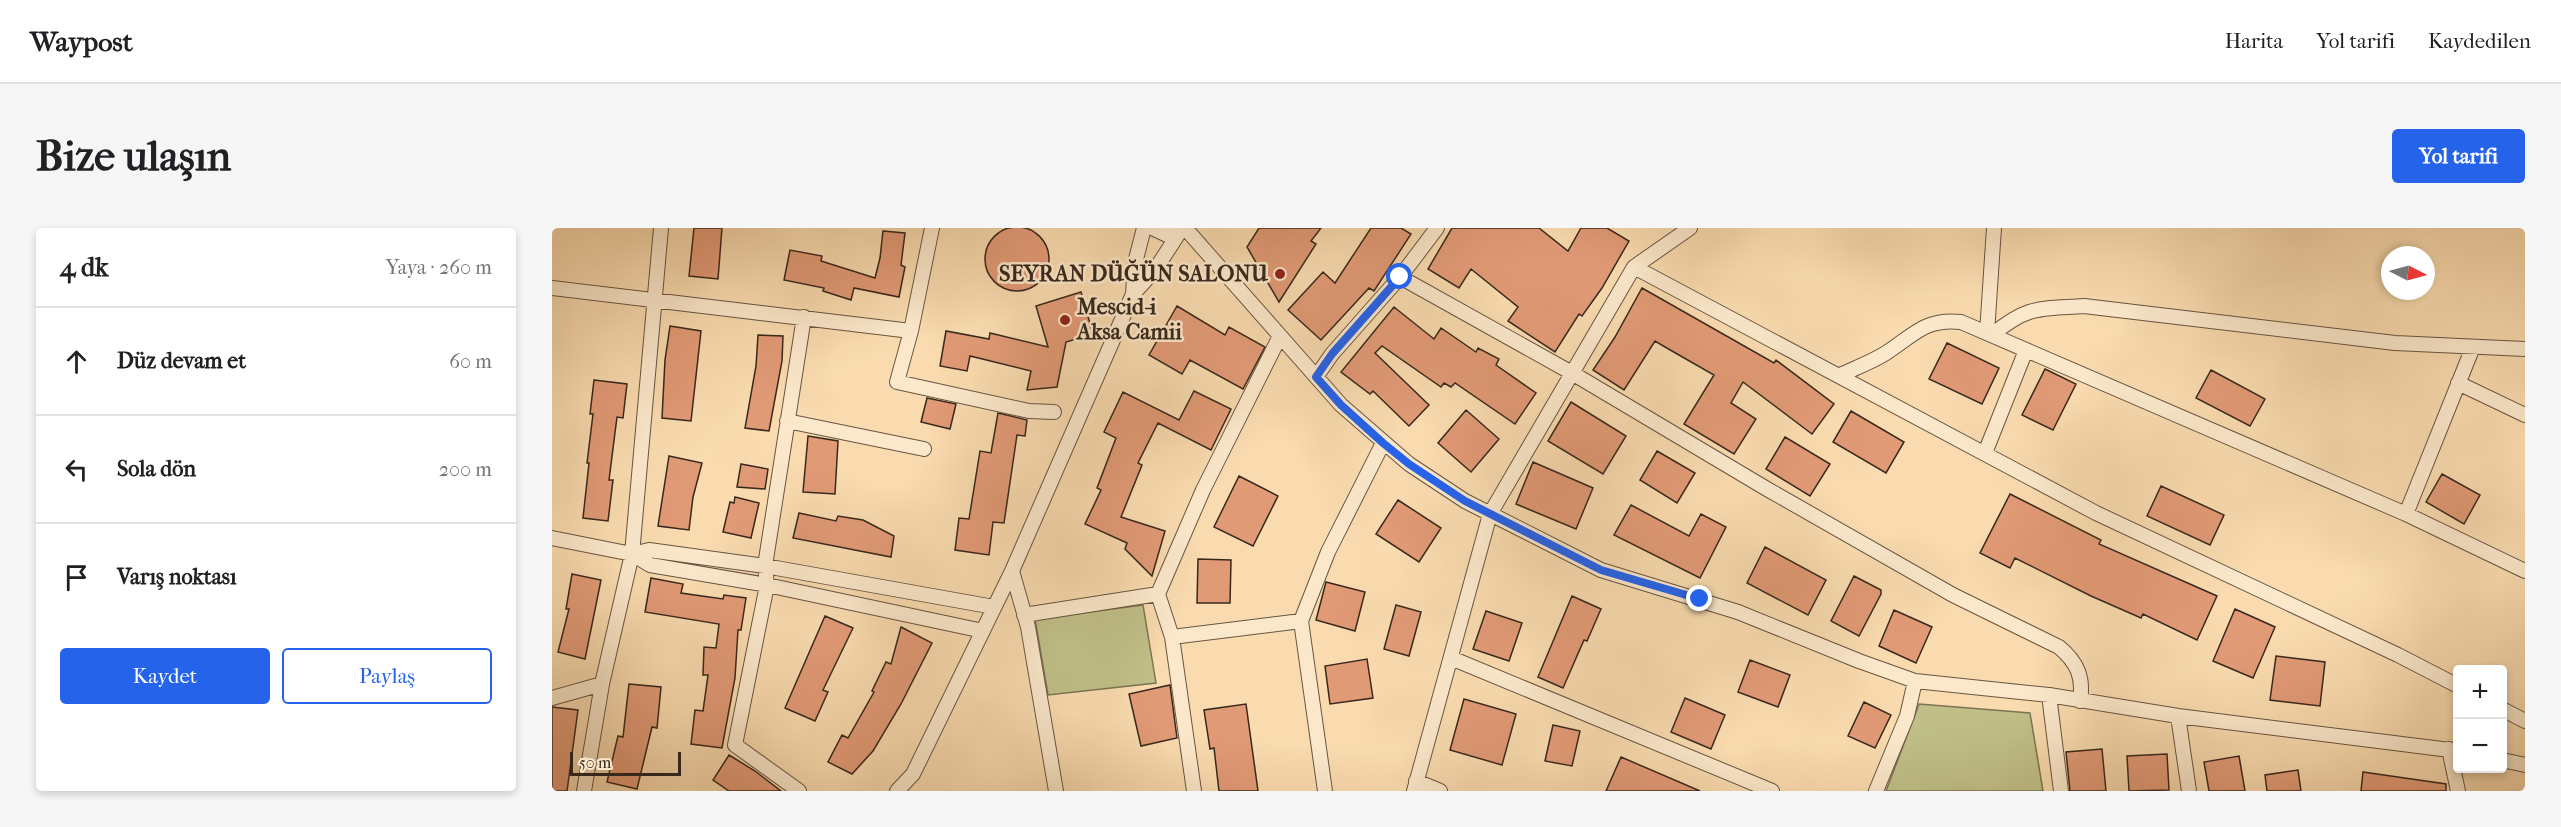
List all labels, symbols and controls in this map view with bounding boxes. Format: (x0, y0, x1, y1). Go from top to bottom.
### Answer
text: Waypost (30, 25, 133, 58)
text: Harita (2225, 29, 2283, 53)
text: Yol tarifi (2316, 29, 2395, 53)
text: Kaydedilen (2428, 29, 2531, 53)
button: Yol tarifi (2392, 129, 2525, 183)
text: Bize ulaşın (36, 132, 231, 181)
north arrow (2381, 246, 2435, 300)
text: 4 dk (60, 252, 108, 283)
text: Yaya · 260 m (386, 256, 492, 279)
place label: SEYRAN DÜĞÜN SALONU (999, 259, 1269, 287)
route start (1386, 263, 1412, 289)
marker: SEYRAN DÜĞÜN SALONU (1273, 267, 1287, 281)
place label: Mescid-i Aksa Camii (1075, 294, 1182, 345)
marker: Mescid-i Aksa Camii (1058, 313, 1072, 327)
icon: ahead (60, 345, 93, 378)
text: Düz devam et (117, 348, 246, 374)
text: 60 m (449, 350, 492, 373)
icon: left (60, 453, 93, 486)
text: Sola dön (117, 456, 196, 482)
text: 200 m (439, 458, 492, 481)
icon: arrive (60, 561, 93, 594)
text: Varış noktası (117, 564, 236, 590)
route end (1686, 585, 1712, 611)
button: Kaydet (60, 648, 270, 704)
button: Paylaş (282, 648, 492, 704)
map controls (2453, 665, 2507, 773)
button: + (2453, 665, 2507, 719)
button: − (2453, 719, 2507, 773)
scale bar (570, 749, 681, 776)
text: 50 m (579, 753, 611, 772)

